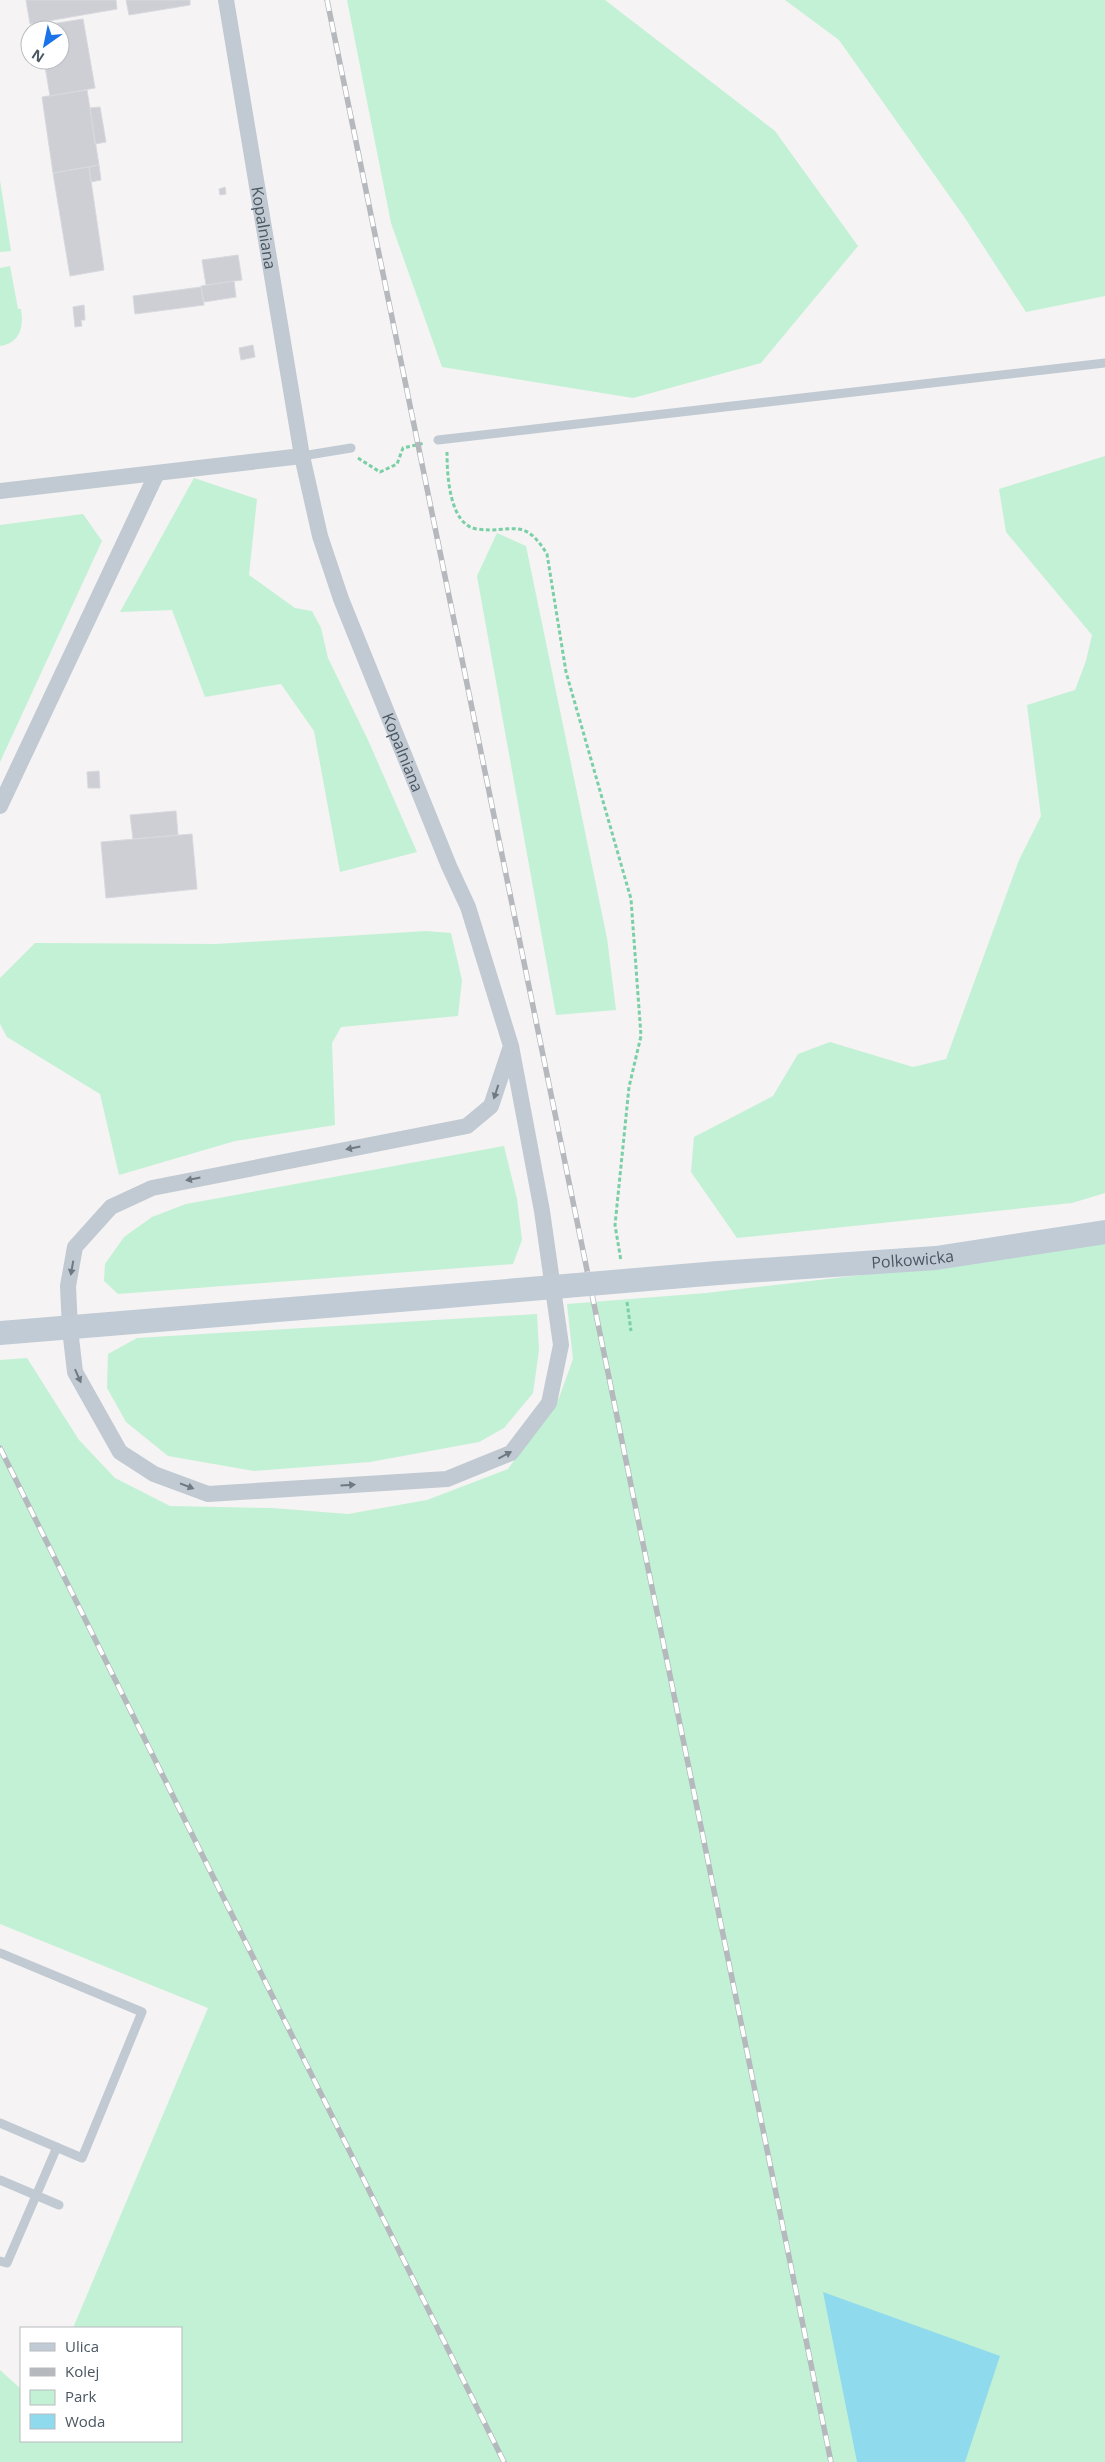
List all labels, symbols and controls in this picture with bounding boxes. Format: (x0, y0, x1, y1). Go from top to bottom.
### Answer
north arrow (20, 20, 70, 70)
text: N (28, 45, 48, 67)
street label: Kopalniana (246, 185, 282, 271)
street label: Kopalniana (377, 709, 429, 795)
one-way arrow (492, 1085, 499, 1100)
one-way arrow (344, 1145, 360, 1153)
one-way arrow (185, 1176, 201, 1184)
street label: Polkowicka (871, 1244, 955, 1273)
one-way arrow (67, 1260, 75, 1276)
one-way arrow (75, 1369, 83, 1383)
one-way arrow (498, 1451, 512, 1459)
one-way arrow (340, 1481, 356, 1489)
one-way arrow (180, 1482, 195, 1490)
legend (20, 2327, 182, 2442)
text: Ulica (65, 2336, 99, 2356)
text: Kolej (65, 2361, 99, 2381)
text: Park (65, 2386, 96, 2406)
text: Woda (65, 2411, 105, 2431)

